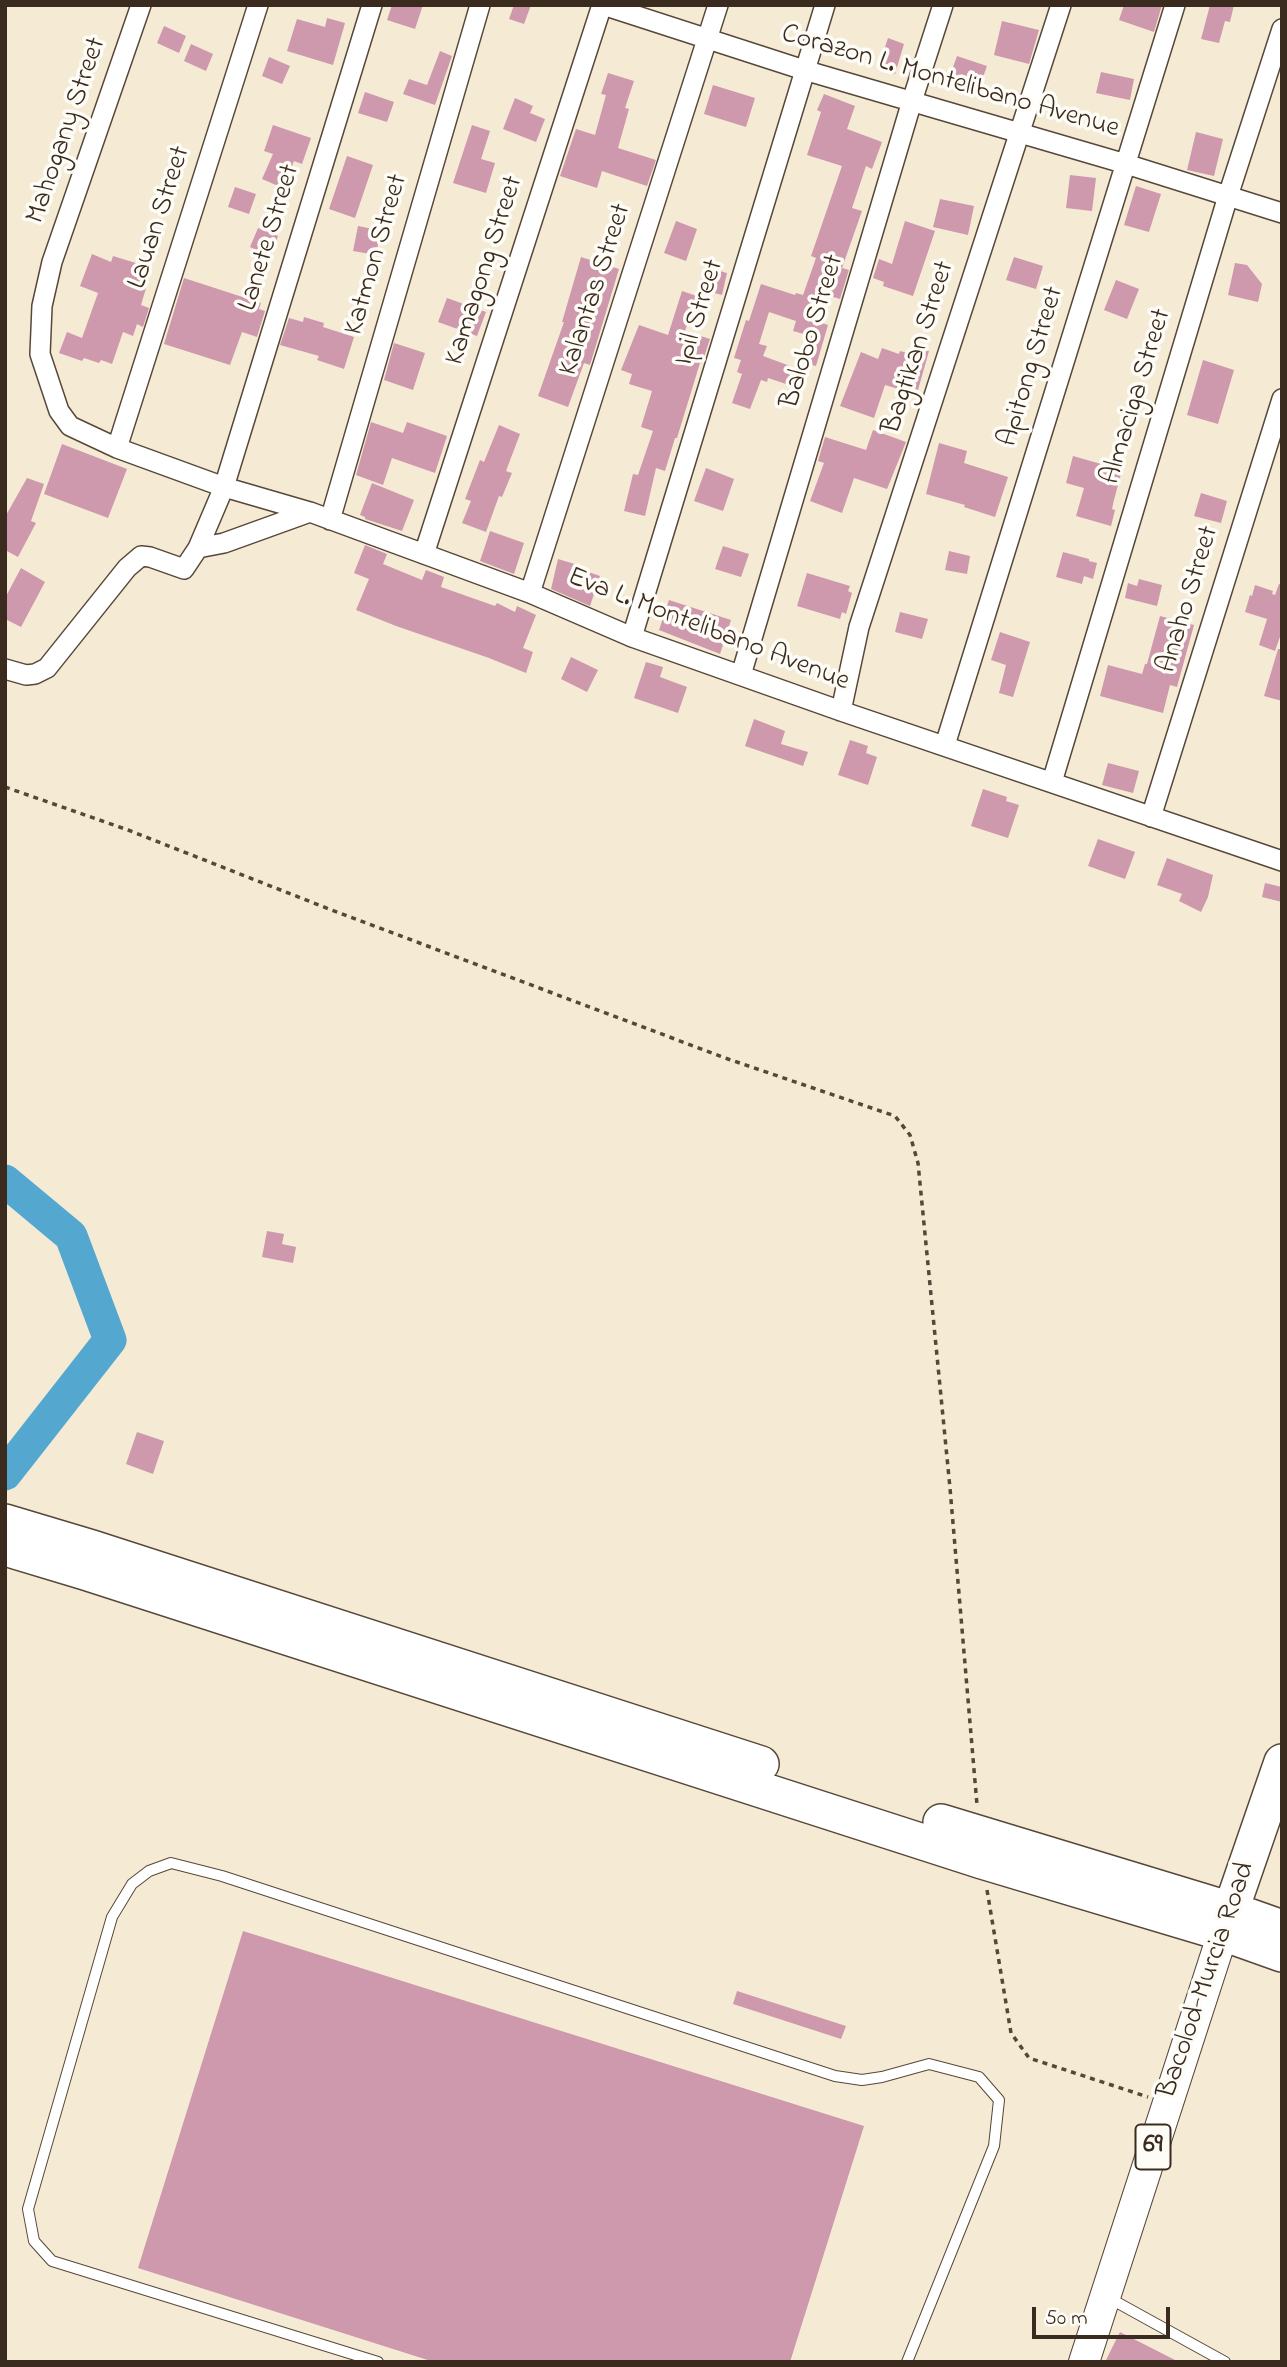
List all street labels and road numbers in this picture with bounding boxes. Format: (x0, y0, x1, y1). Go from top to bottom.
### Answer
street label: Corazon L. Montelibano Avenue (777, 19, 1123, 147)
street label: Mahogany Street (20, 34, 116, 228)
street label: Lauan Street (122, 142, 200, 294)
street label: Lanete Street (233, 161, 309, 315)
street label: Katmon Street (339, 171, 417, 339)
street label: Kamagong Street (440, 172, 532, 370)
street label: Kalantas Street (553, 200, 641, 380)
street label: Balobo Street (775, 251, 853, 413)
street label: Ipil Street (669, 256, 733, 370)
street label: Bagtikan Street (876, 257, 964, 439)
street label: Apitong Street (993, 283, 1073, 451)
street label: Almaciga Street (1095, 305, 1181, 489)
street label: Anaho Street (1152, 523, 1228, 677)
street label: Eva L. Montelibano Avenue (562, 562, 854, 700)
street label: Bacolod-Murcia Road (1152, 1858, 1264, 2104)
road number: 69 (1136, 2124, 1170, 2170)

